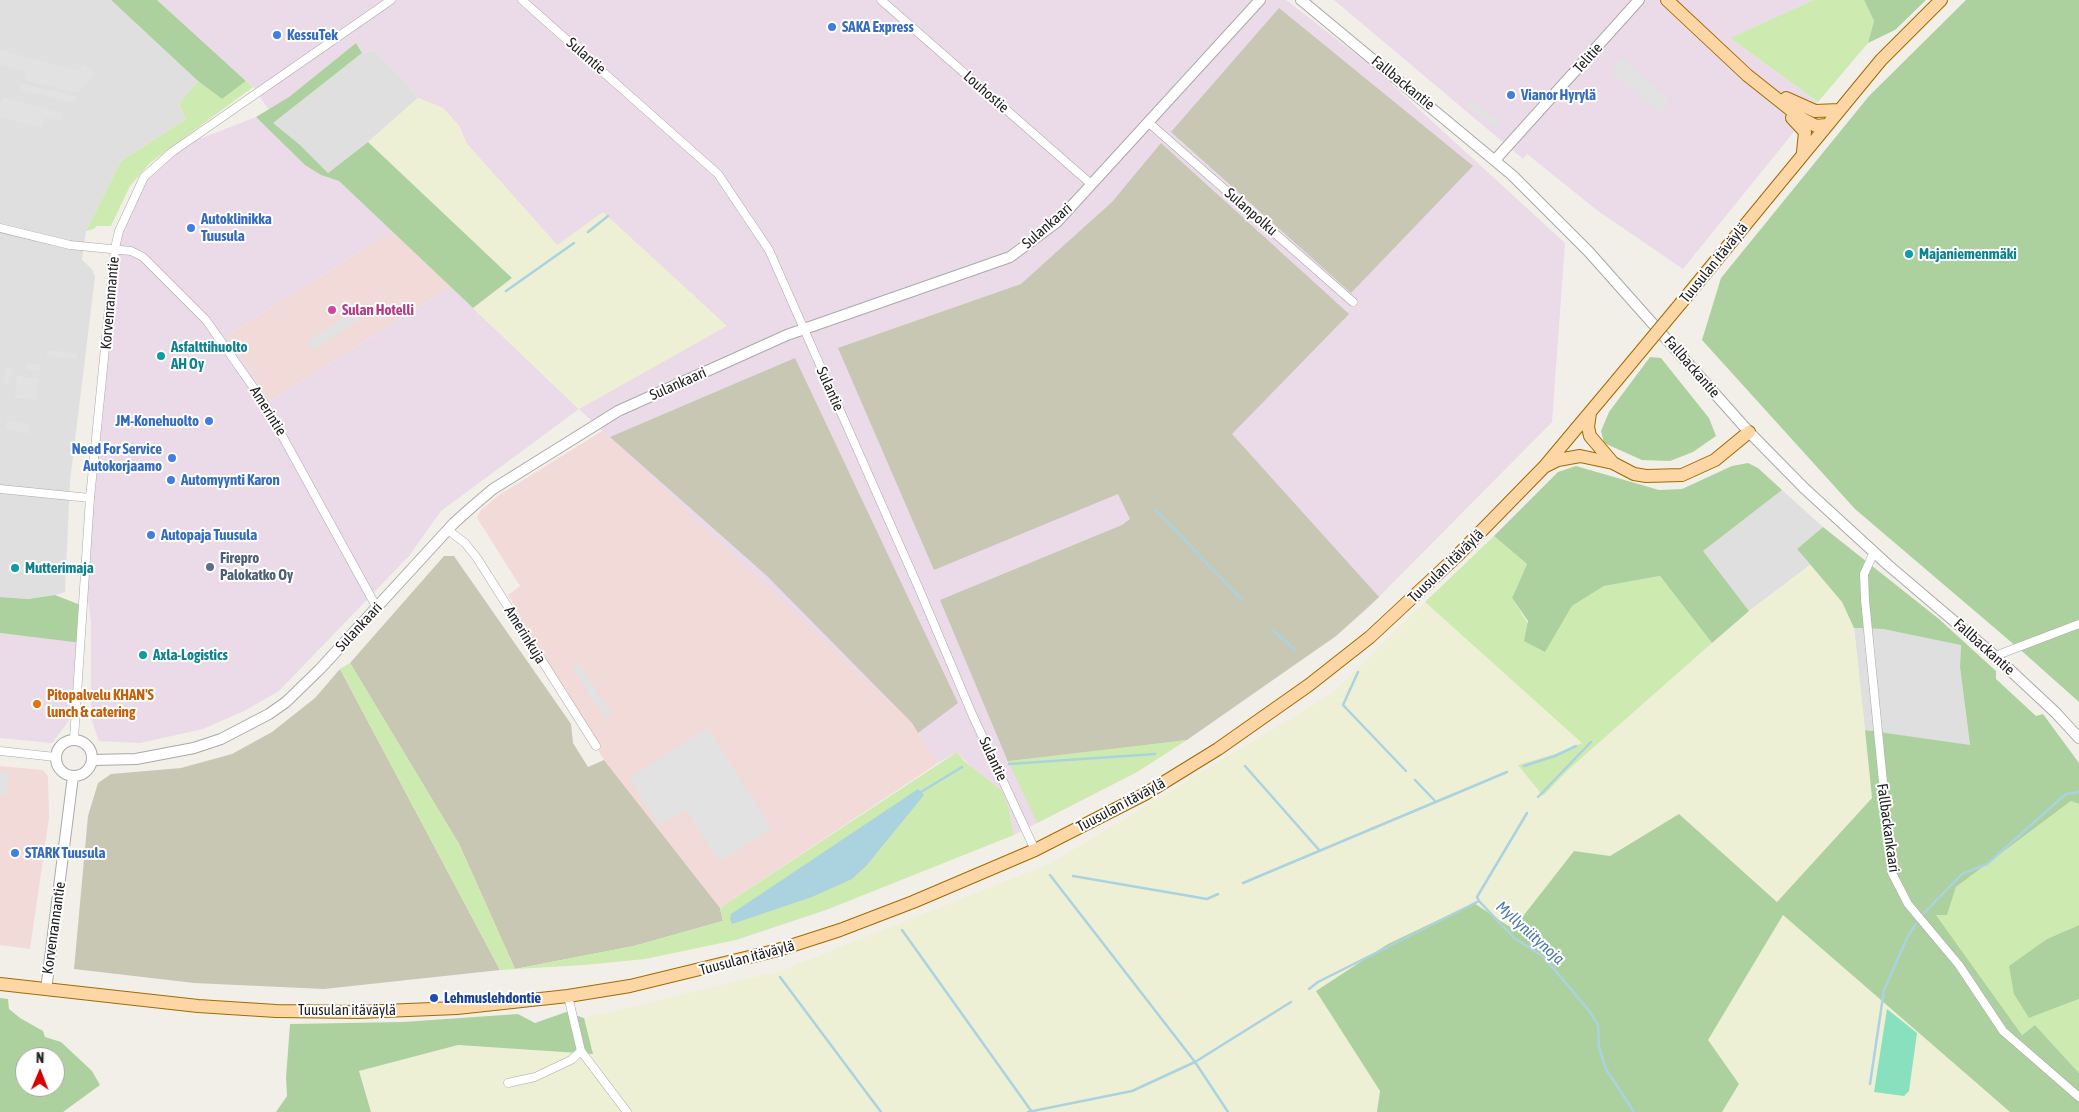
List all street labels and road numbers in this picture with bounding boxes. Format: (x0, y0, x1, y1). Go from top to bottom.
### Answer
street label: Sulantie (563, 34, 609, 78)
street label: Telitie (1570, 39, 1606, 77)
street label: Fallbackantie (1368, 52, 1438, 114)
street label: Louhostie (960, 67, 1012, 117)
street label: Sulanpolku (1221, 184, 1281, 240)
street label: Sulankaari (1018, 199, 1076, 253)
street label: Tuusulan itäväylä (1676, 219, 1752, 307)
street label: Korvenrannantie (97, 256, 123, 350)
street label: Fallbackantie (1660, 333, 1724, 401)
street label: Sulankaari (647, 364, 709, 404)
street label: Sulantie (812, 364, 848, 414)
street label: Amerintie (246, 383, 290, 439)
street label: Tuusulan itäväylä (1404, 525, 1488, 607)
street label: Sulankaari (332, 599, 386, 655)
street label: Amerinkuja (500, 603, 550, 667)
street label: Fallbackantie (1950, 615, 2018, 679)
street label: Sulantie (975, 734, 1011, 784)
street label: Tuusulan itäväylä (1073, 774, 1169, 836)
street label: Fallbackankaari (1873, 782, 1903, 874)
street label: Korvenrannantie (39, 881, 69, 975)
street label: Tuusulan itäväylä (697, 937, 797, 979)
street label: Tuusulan itäväylä (298, 1001, 396, 1019)

